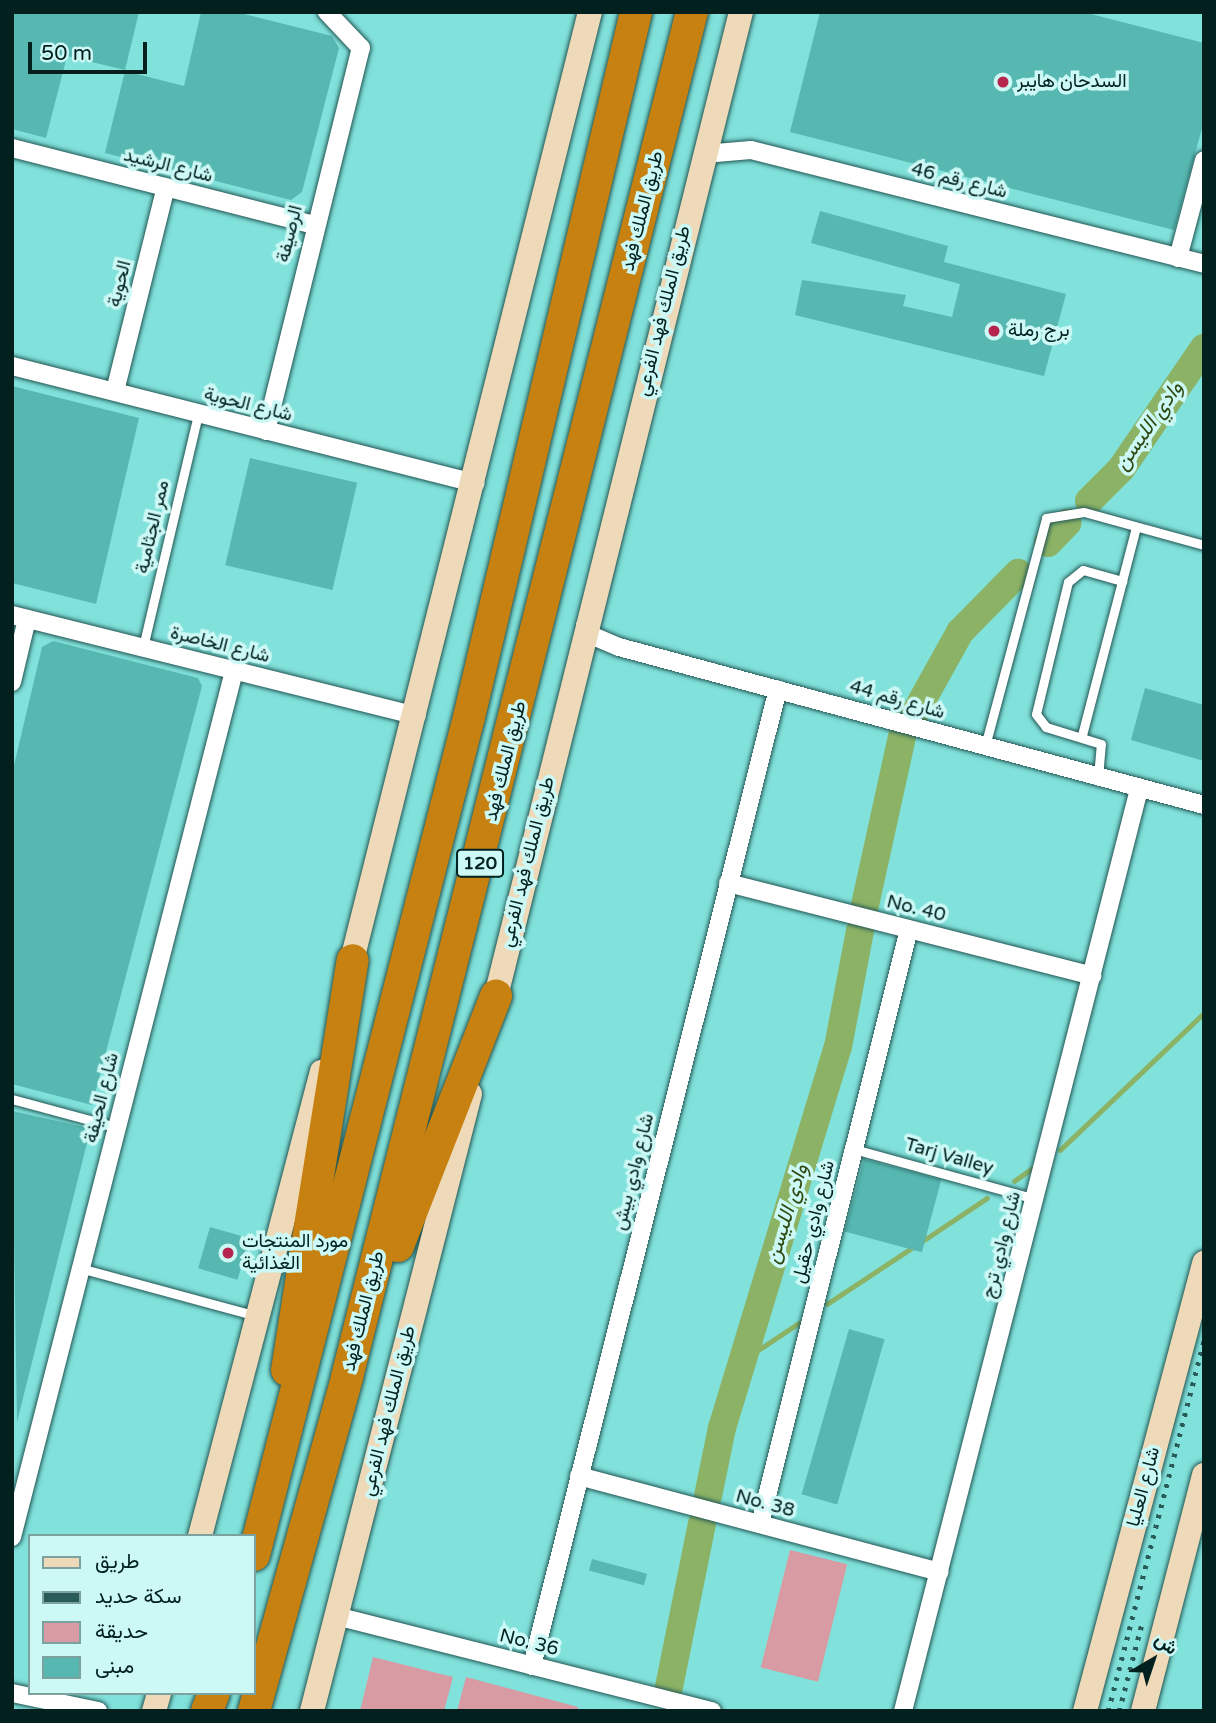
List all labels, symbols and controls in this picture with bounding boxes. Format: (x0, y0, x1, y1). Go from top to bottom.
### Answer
scale bar (32, 28, 150, 72)
text: 50 m (41, 41, 92, 66)
place label: السدحان هايبر (1017, 71, 1127, 93)
marker: السدحان هايبر (995, 74, 1011, 90)
street label: شارع الرشيد (121, 144, 215, 188)
street label: طريق الملك فهد (617, 149, 669, 273)
street label: شارع رقم 46 (909, 158, 1009, 204)
street label: الرصيفة (272, 203, 308, 265)
street label: طريق الملك فهد الفرعي (632, 223, 696, 399)
street label: الحوية (103, 258, 137, 310)
place label: برج رملة (1008, 320, 1070, 342)
marker: برج رملة (986, 323, 1002, 339)
water label: وادي الليسن (1109, 377, 1189, 475)
street label: شارع الحوية (201, 383, 295, 427)
street label: ممر الجثامية (131, 478, 175, 576)
street label: شارع الخاصرة (168, 622, 272, 668)
street label: شارع رقم 44 (847, 676, 947, 724)
street label: طريق الملك فهد (480, 699, 532, 823)
street label: طريق الملك فهد الفرعي (496, 774, 560, 950)
road number: 120 (456, 848, 504, 878)
street label: No. 40 (884, 891, 948, 927)
street label: شارع الحيفة (80, 1051, 124, 1145)
street label: شارع وادي بيش (608, 1111, 660, 1233)
street label: Tarj Valley (902, 1134, 996, 1180)
street label: شارع وادي حقيل (788, 1158, 840, 1286)
water label: وادي الليسن (760, 1161, 814, 1267)
street label: شارع وادي ترج (978, 1189, 1026, 1301)
place label: مورد المنتجات الغذائية (242, 1231, 348, 1275)
marker: مورد المنتجات الغذائية (220, 1245, 236, 1261)
street label: طريق الملك فهد (338, 1249, 390, 1373)
street label: طريق الملك فهد الفرعي (357, 1323, 421, 1499)
street label: شارع العليا (1122, 1445, 1166, 1529)
street label: No. 38 (733, 1485, 797, 1523)
legend (28, 1534, 256, 1695)
text: طريق (95, 1549, 140, 1574)
text: سكة حديد (95, 1584, 182, 1609)
text: حديقة (95, 1619, 148, 1644)
street label: No. 36 (497, 1625, 561, 1661)
north arrow (1118, 1625, 1188, 1695)
text: ش (1150, 1628, 1182, 1659)
text: مبنى (95, 1654, 134, 1679)

